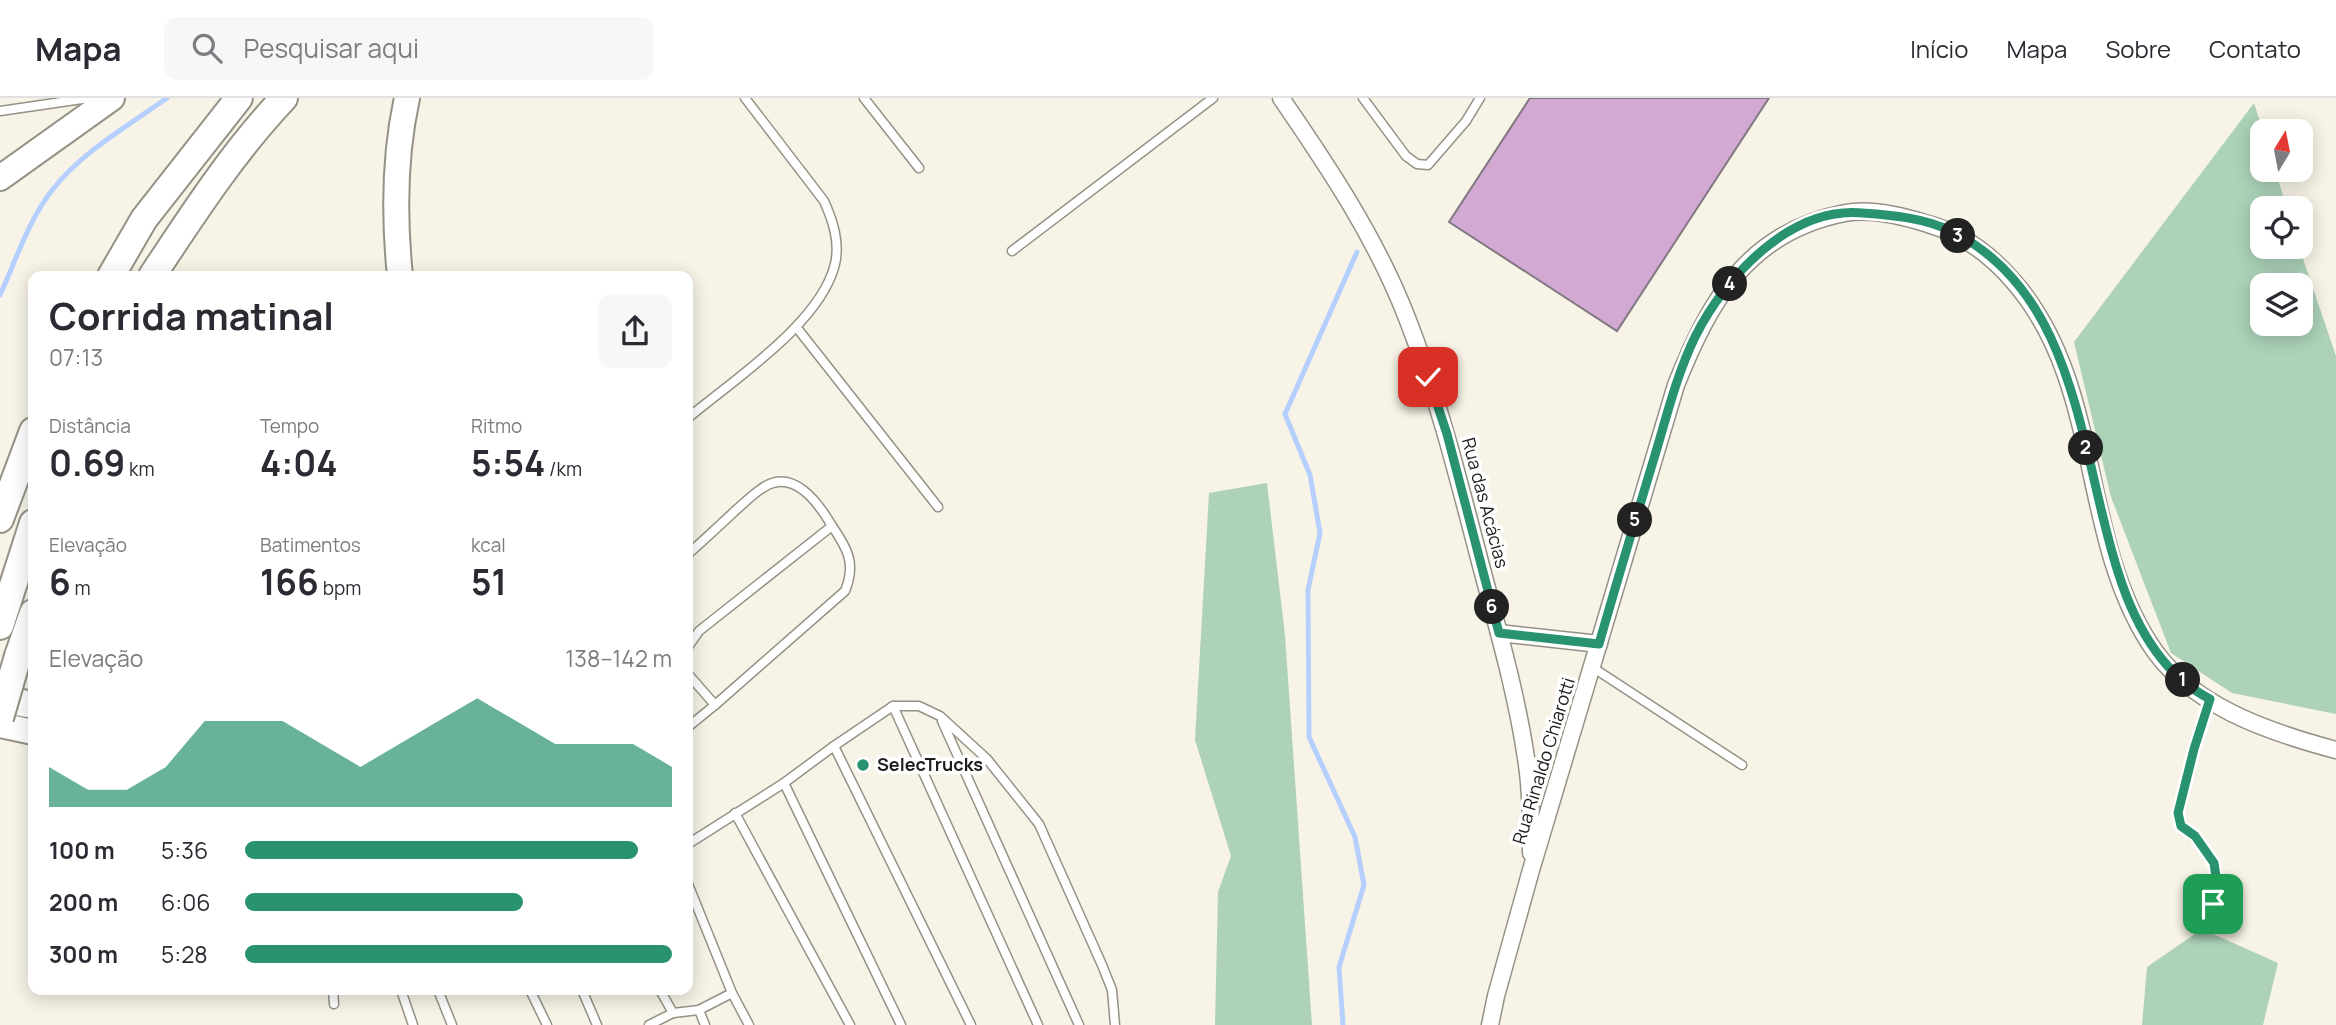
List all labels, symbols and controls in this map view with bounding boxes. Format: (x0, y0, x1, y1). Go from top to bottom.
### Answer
search box (164, 17, 654, 80)
text: Mapa (35, 26, 122, 71)
icon: search (188, 29, 226, 67)
text: Pesquisar aqui (244, 30, 419, 66)
text: Início (1910, 32, 1968, 65)
text: Mapa (2006, 32, 2067, 65)
text: Sobre (2105, 32, 2171, 65)
text: Contato (2209, 32, 2301, 65)
north arrow (2250, 119, 2314, 182)
map controls (2250, 119, 2313, 336)
button: locate (2250, 196, 2313, 259)
pin: 3 (1940, 218, 1976, 254)
text: 3 (1952, 222, 1963, 248)
pin: 4 (1712, 266, 1748, 302)
text: 4 (1724, 270, 1735, 296)
button: layers (2250, 273, 2313, 336)
text: Corrida matinal (49, 289, 334, 341)
button: share (598, 294, 672, 368)
text: 07:13 (49, 341, 103, 373)
pin (1398, 347, 1458, 407)
icon: check (1409, 358, 1447, 396)
text: Distância (49, 413, 131, 439)
text: Tempo (260, 413, 319, 439)
text: Ritmo (471, 413, 522, 439)
pin: 2 (2068, 430, 2104, 466)
text: 2 (2080, 434, 2091, 460)
street label: Rua das Acácias (1457, 435, 1515, 571)
text: 0.69 (49, 439, 125, 487)
text: 4:04 (260, 439, 338, 487)
text: 5:54 (471, 439, 545, 487)
text: km (125, 456, 155, 482)
text: /km (545, 456, 582, 482)
pin: 5 (1618, 502, 1652, 538)
text: 5 (1629, 506, 1640, 532)
text: Elevação (49, 532, 127, 558)
text: Batimentos (260, 532, 361, 558)
text: kcal (471, 532, 506, 558)
text: 6 (49, 558, 71, 606)
text: 166 (260, 558, 319, 606)
text: 51 (471, 558, 507, 606)
text: m (71, 575, 91, 601)
text: bpm (319, 575, 361, 601)
pin: 6 (1474, 589, 1510, 624)
text: 6 (1486, 593, 1497, 619)
text: Elevação (49, 642, 143, 674)
text: 138–142 m (565, 642, 672, 674)
pin: 1 (2166, 662, 2200, 698)
text: 1 (2178, 666, 2187, 692)
street label: Rua Rinaldo Chiarotti (1506, 674, 1580, 847)
place label: SelecTrucks (877, 752, 983, 776)
marker: SelecTrucks (855, 757, 871, 773)
text: 100 m (49, 834, 115, 866)
text: 5:36 (161, 834, 208, 866)
pin (2183, 874, 2243, 934)
icon: arrive (2194, 885, 2232, 923)
text: 200 m (49, 886, 118, 918)
text: 6:06 (161, 886, 210, 918)
text: 300 m (49, 938, 118, 970)
text: 5:28 (161, 938, 208, 970)

